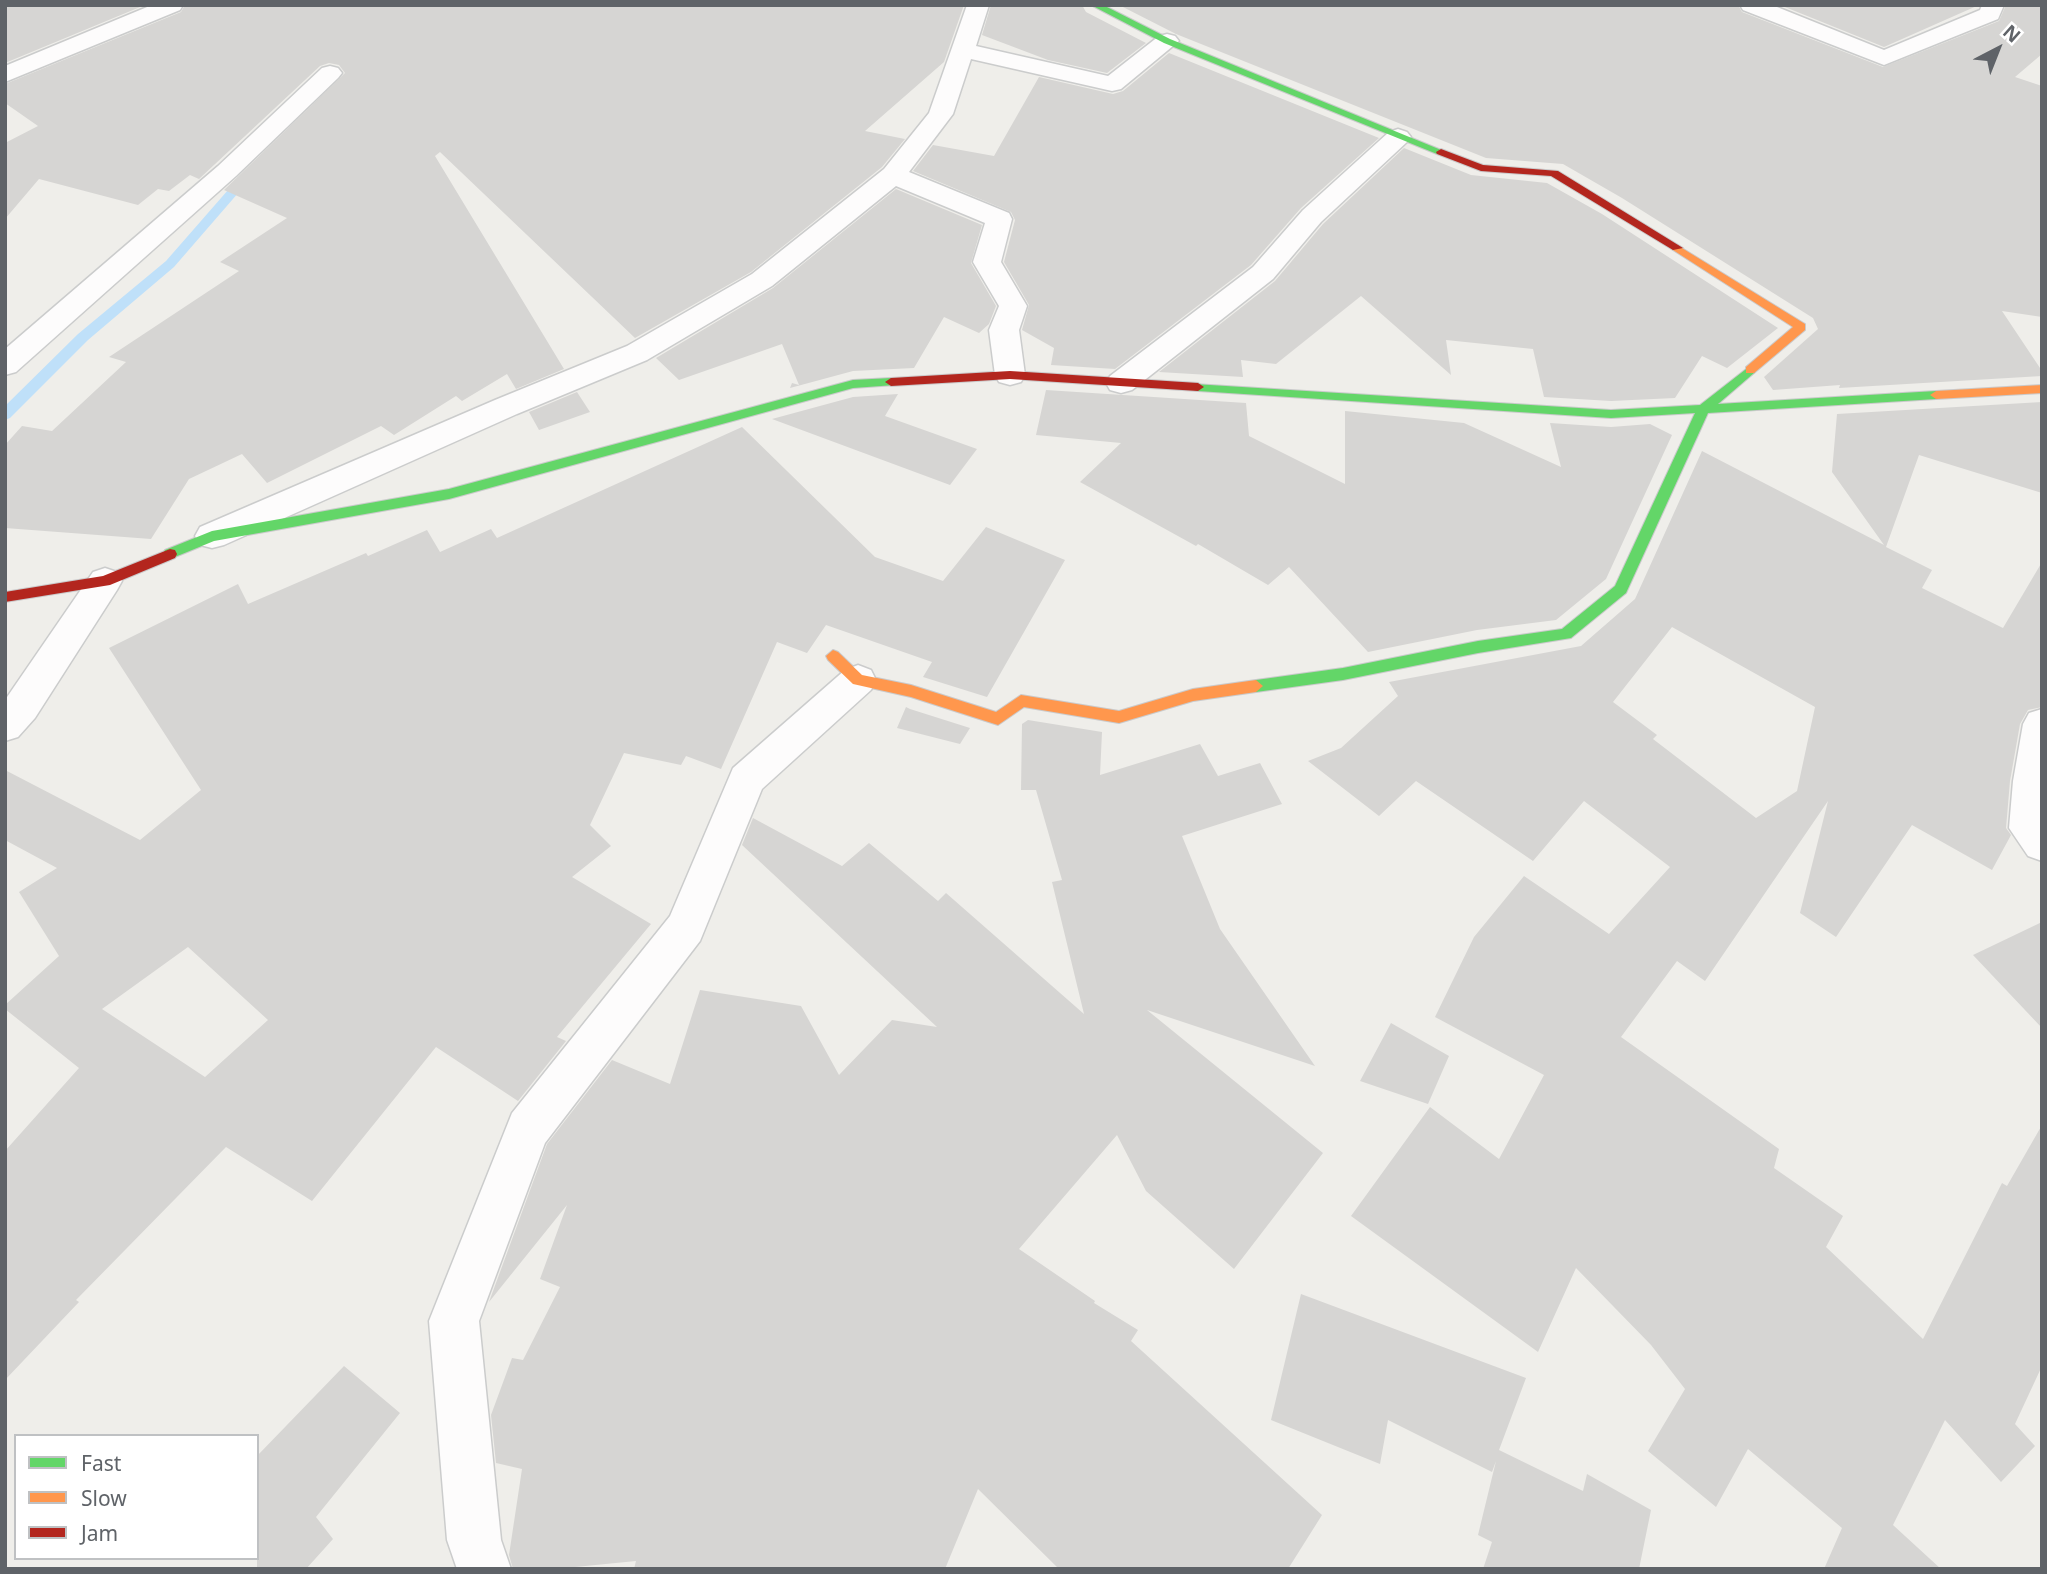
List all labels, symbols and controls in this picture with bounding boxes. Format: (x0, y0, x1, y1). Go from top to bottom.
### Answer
north arrow (1963, 14, 2033, 84)
text: N (1998, 19, 2026, 48)
legend (14, 1434, 259, 1560)
text: Fast (81, 1449, 121, 1477)
text: Slow (81, 1484, 127, 1512)
text: Jam (81, 1519, 118, 1547)

